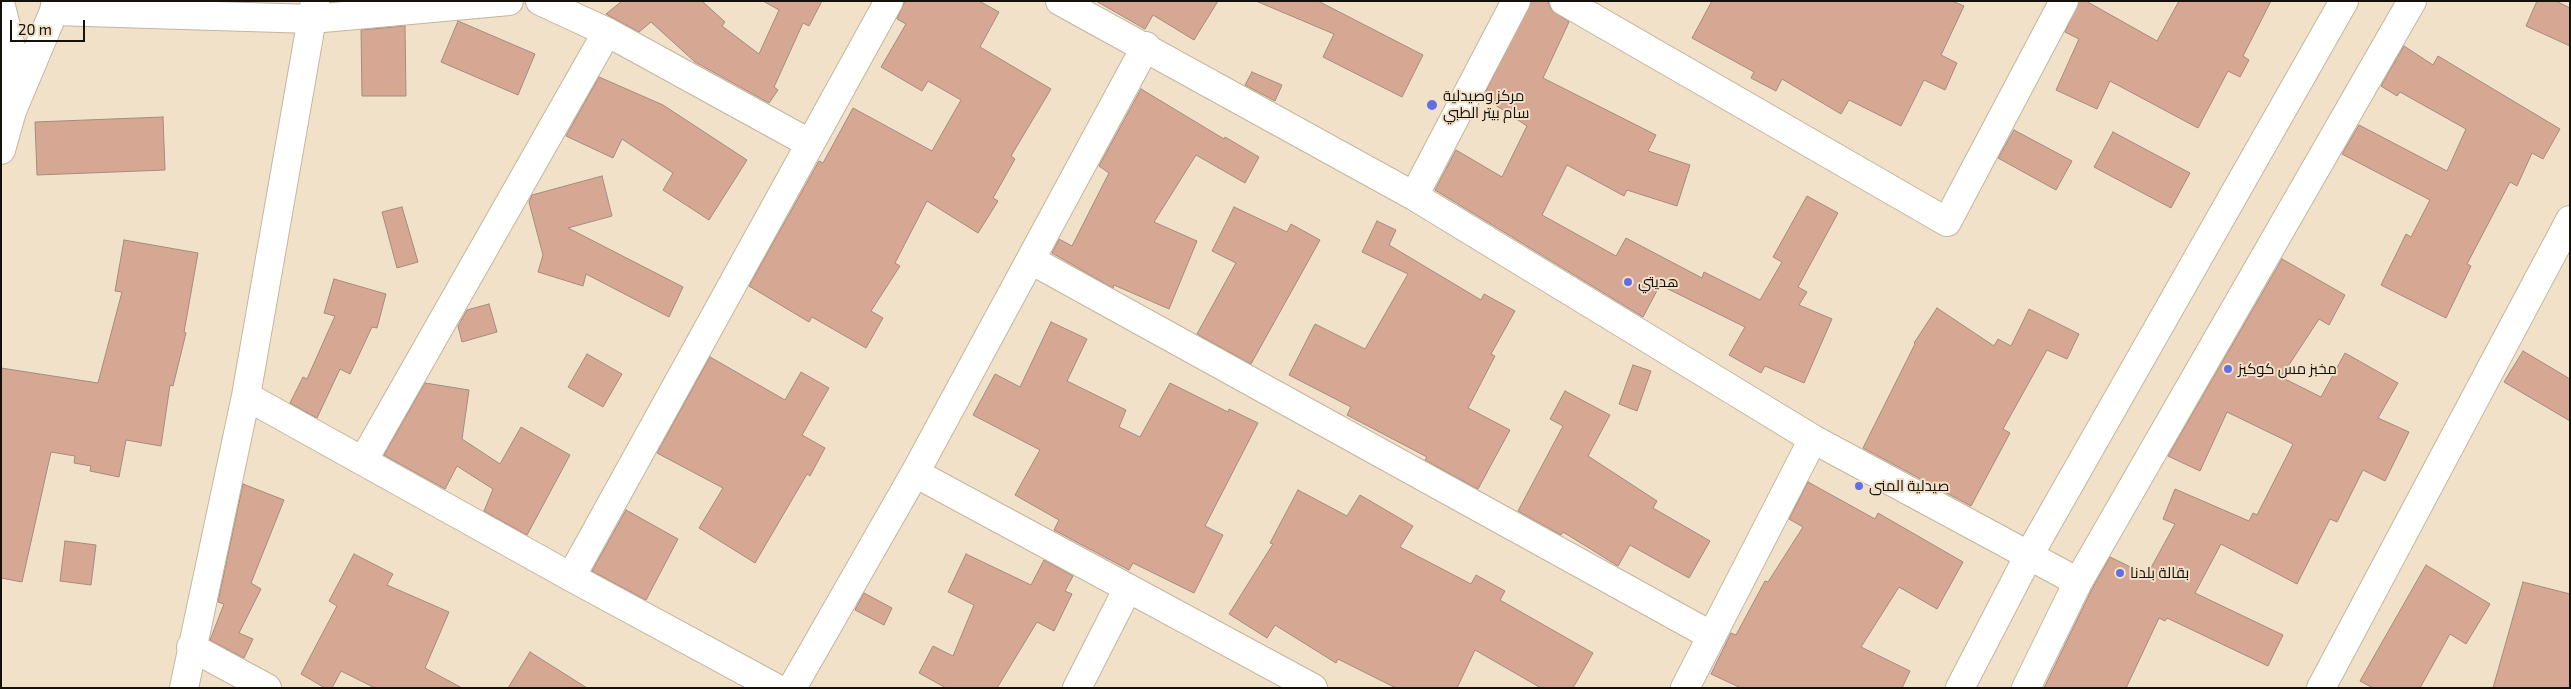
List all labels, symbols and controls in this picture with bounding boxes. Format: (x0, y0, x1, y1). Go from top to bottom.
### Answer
scale bar (12, 10, 88, 42)
text: 20 m (18, 20, 52, 38)
place label: مركز وصيدلية سام بيتر الطبي (1443, 87, 1529, 122)
marker: مركز وصيدلية سام بيتر الطبي (1425, 98, 1439, 112)
place label: هديتي (1638, 273, 1679, 291)
marker: هديتي (1622, 276, 1634, 288)
place label: مخبز مس كوكيز (2238, 360, 2337, 378)
marker: مخبز مس كوكيز (2222, 363, 2234, 375)
place label: صيدلية المنى (1869, 477, 1949, 495)
marker: صيدلية المنى (1853, 480, 1865, 492)
place label: بقالة بلدنا (2130, 564, 2189, 582)
marker: بقالة بلدنا (2114, 567, 2126, 579)

